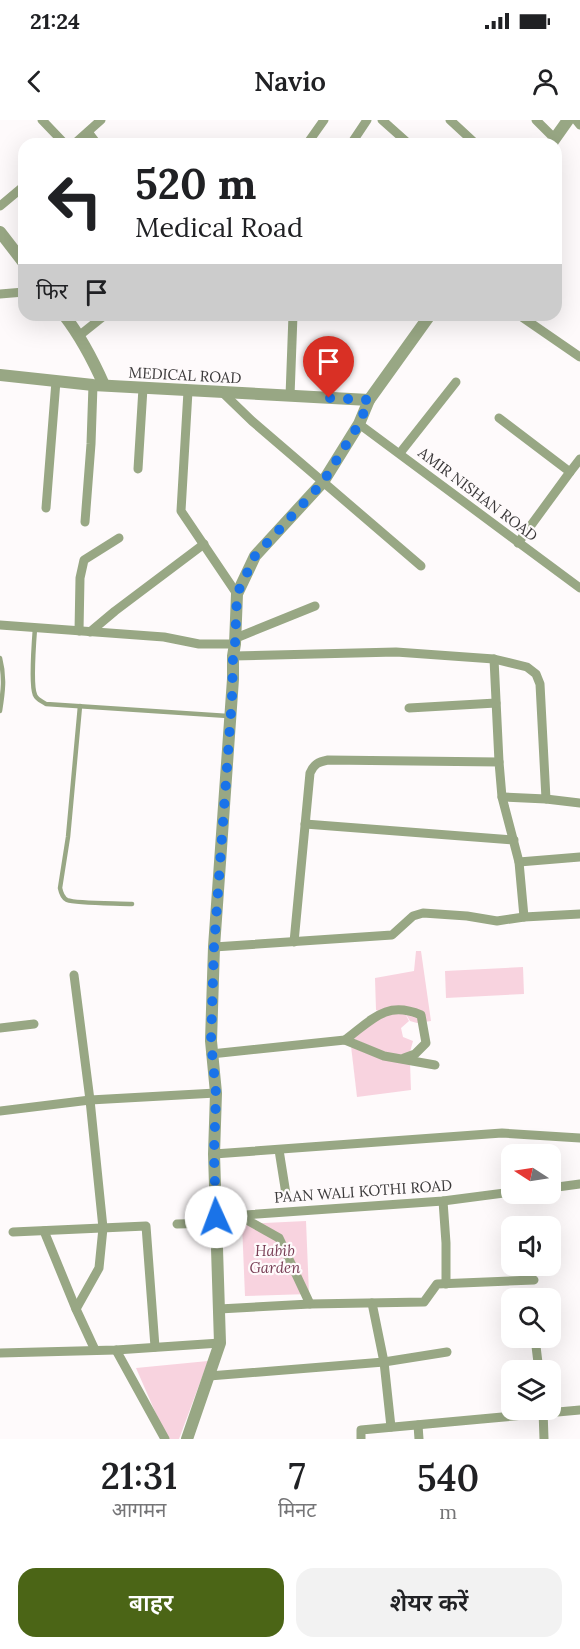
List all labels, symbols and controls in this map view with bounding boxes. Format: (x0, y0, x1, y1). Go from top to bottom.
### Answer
text: 21:24 (30, 7, 80, 35)
text: Navio (254, 64, 326, 98)
icon: back (18, 65, 51, 98)
icon: person (529, 65, 562, 98)
text: 520 m (135, 157, 256, 211)
icon: left (36, 162, 114, 240)
text: Medical Road (135, 210, 303, 244)
icon: arrive (80, 276, 113, 309)
text: फिर (36, 277, 68, 305)
pin (303, 336, 354, 398)
icon: arrive (312, 345, 345, 378)
street label: MEDICAL ROAD (128, 363, 242, 387)
street label: AMIR NISHAN ROAD (414, 442, 541, 545)
north arrow (501, 1144, 561, 1204)
map controls (501, 1144, 561, 1420)
street label: PAAN WALI KOTHI ROAD (273, 1175, 453, 1207)
position arrow (184, 1185, 248, 1249)
button: sound (501, 1216, 561, 1276)
park label: Habib Garden (250, 1241, 301, 1277)
button: search (501, 1288, 561, 1348)
button: layers (501, 1360, 561, 1420)
text: 21:31 (101, 1453, 177, 1499)
text: 7 (289, 1453, 306, 1499)
text: 540 (417, 1455, 479, 1501)
text: आगमन (112, 1497, 166, 1522)
text: मिनट (278, 1497, 316, 1522)
text: m (439, 1499, 457, 1524)
button: बाहर (18, 1568, 284, 1637)
button: शेयर करें (296, 1568, 562, 1637)

